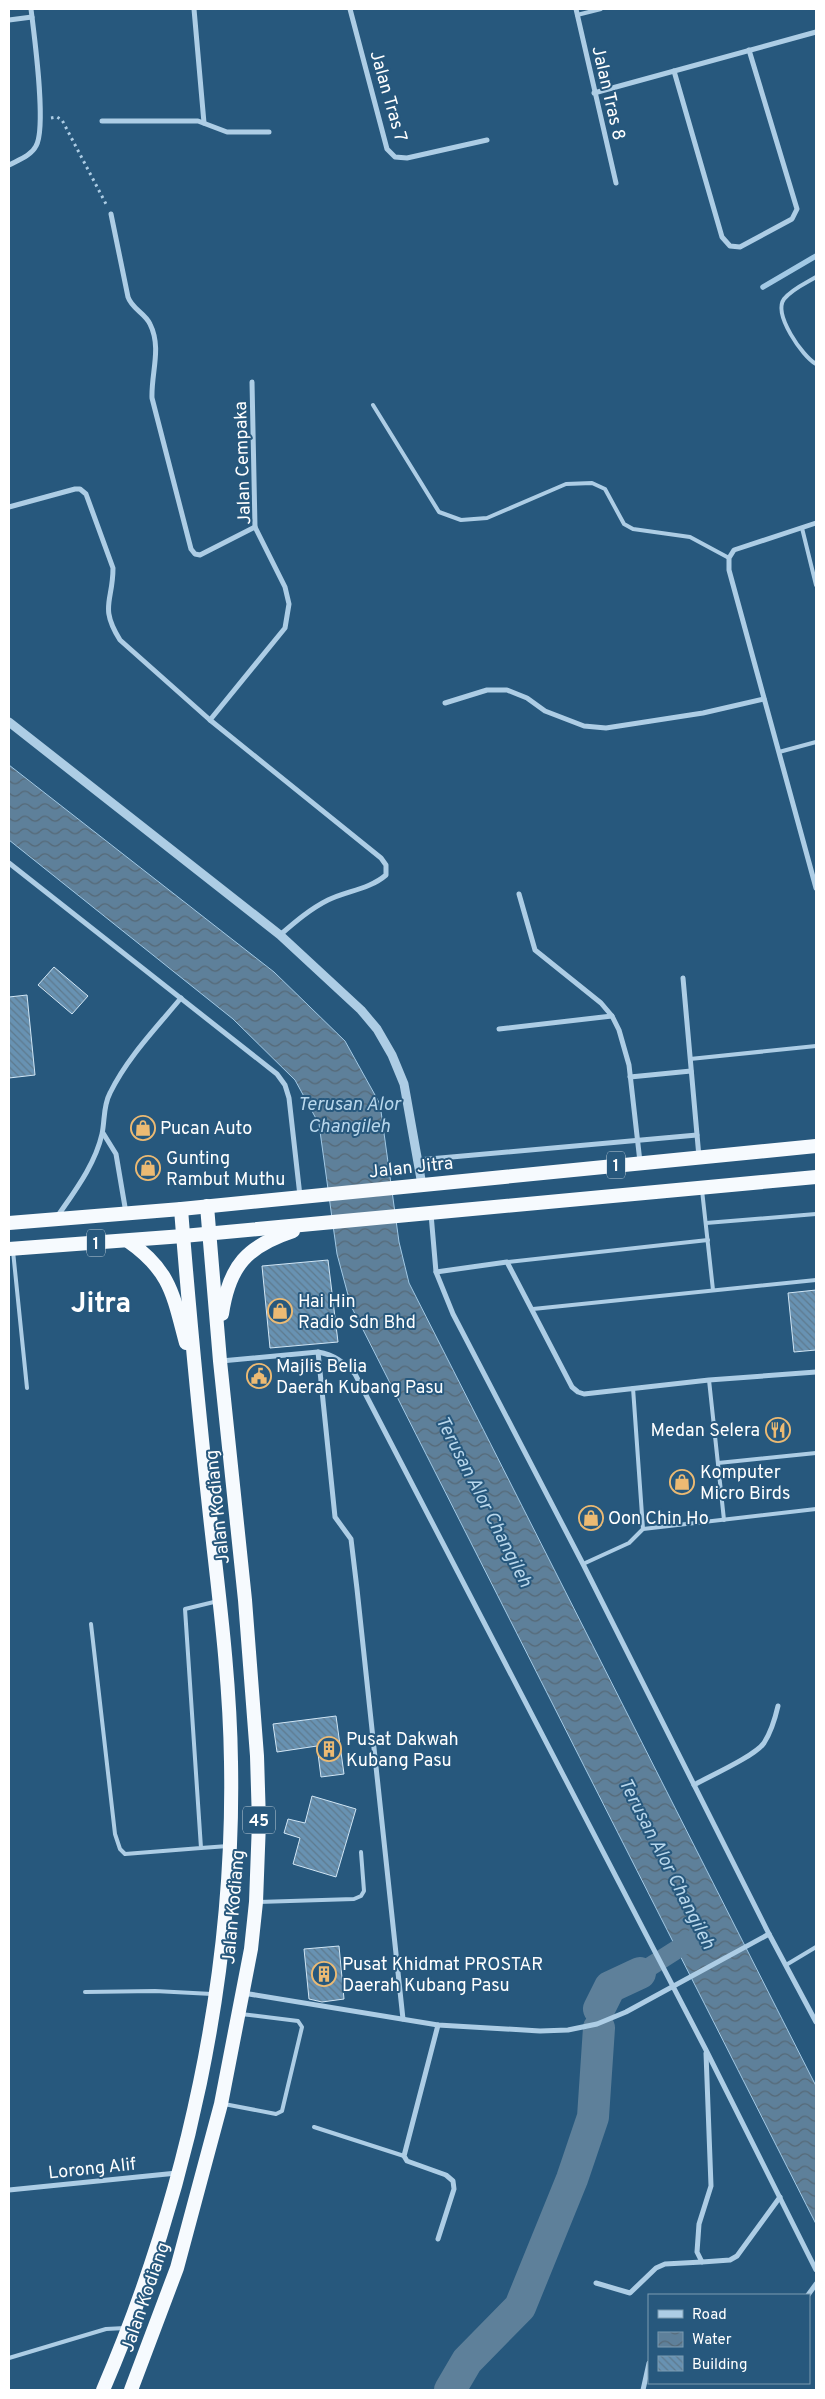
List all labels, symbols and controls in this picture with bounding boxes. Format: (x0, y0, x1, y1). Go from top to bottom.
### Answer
street label: Jalan Tras 8 (586, 44, 630, 143)
street label: Jalan Tras 7 (364, 48, 412, 145)
street label: Jalan Cempaka (230, 401, 257, 525)
water label: Terusan Alor Changileh (298, 1093, 402, 1139)
shop icon: Pucan Auto (130, 1115, 156, 1141)
place label: Pucan Auto (160, 1118, 252, 1141)
place label: Gunting Rambut Muthu (166, 1148, 285, 1192)
road number: 1 (607, 1152, 625, 1178)
street label: Jalan Jitra (368, 1153, 454, 1184)
shop icon: Gunting Rambut Muthu (135, 1155, 161, 1181)
road number: 1 (87, 1230, 105, 1256)
district label: Jitra (71, 1287, 131, 1323)
place label: Hai Hin Radio Sdn Bhd (298, 1291, 416, 1335)
shop icon: Hai Hin Radio Sdn Bhd (267, 1298, 293, 1324)
place label: Majlis Belia Daerah Kubang Pasu (276, 1356, 444, 1400)
public building icon: Majlis Belia Daerah Kubang Pasu (246, 1363, 272, 1389)
water label: Terusan Alor Changileh (430, 1412, 537, 1592)
restaurant icon: Medan Selera (765, 1417, 791, 1443)
place label: Medan Selera (650, 1420, 760, 1443)
street label: Jalan Kodiang (201, 1449, 236, 1565)
place label: Komputer Micro Birds (700, 1462, 790, 1506)
shop icon: Komputer Micro Birds (669, 1469, 695, 1495)
shop icon: Oon Chin Ho (578, 1505, 604, 1531)
place label: Oon Chin Ho (608, 1508, 709, 1531)
place label: Pusat Dakwah Kubang Pasu (346, 1729, 459, 1773)
building icon: Pusat Dakwah Kubang Pasu (316, 1736, 342, 1762)
water label: Terusan Alor Changileh (613, 1774, 720, 1954)
road number: 45 (243, 1806, 275, 1834)
street label: Jalan Kodiang (218, 1849, 251, 1965)
place label: Pusat Khidmat PROSTAR Daerah Kubang Pasu (342, 1954, 543, 1998)
building icon: Pusat Khidmat PROSTAR Daerah Kubang Pasu (311, 1961, 337, 1987)
street label: Lorong Alif (47, 2153, 137, 2186)
street label: Jalan Kodiang (117, 2239, 176, 2355)
legend (648, 2294, 810, 2384)
text: Road (692, 2306, 727, 2325)
text: Water (692, 2331, 732, 2350)
text: Building (692, 2356, 747, 2375)

